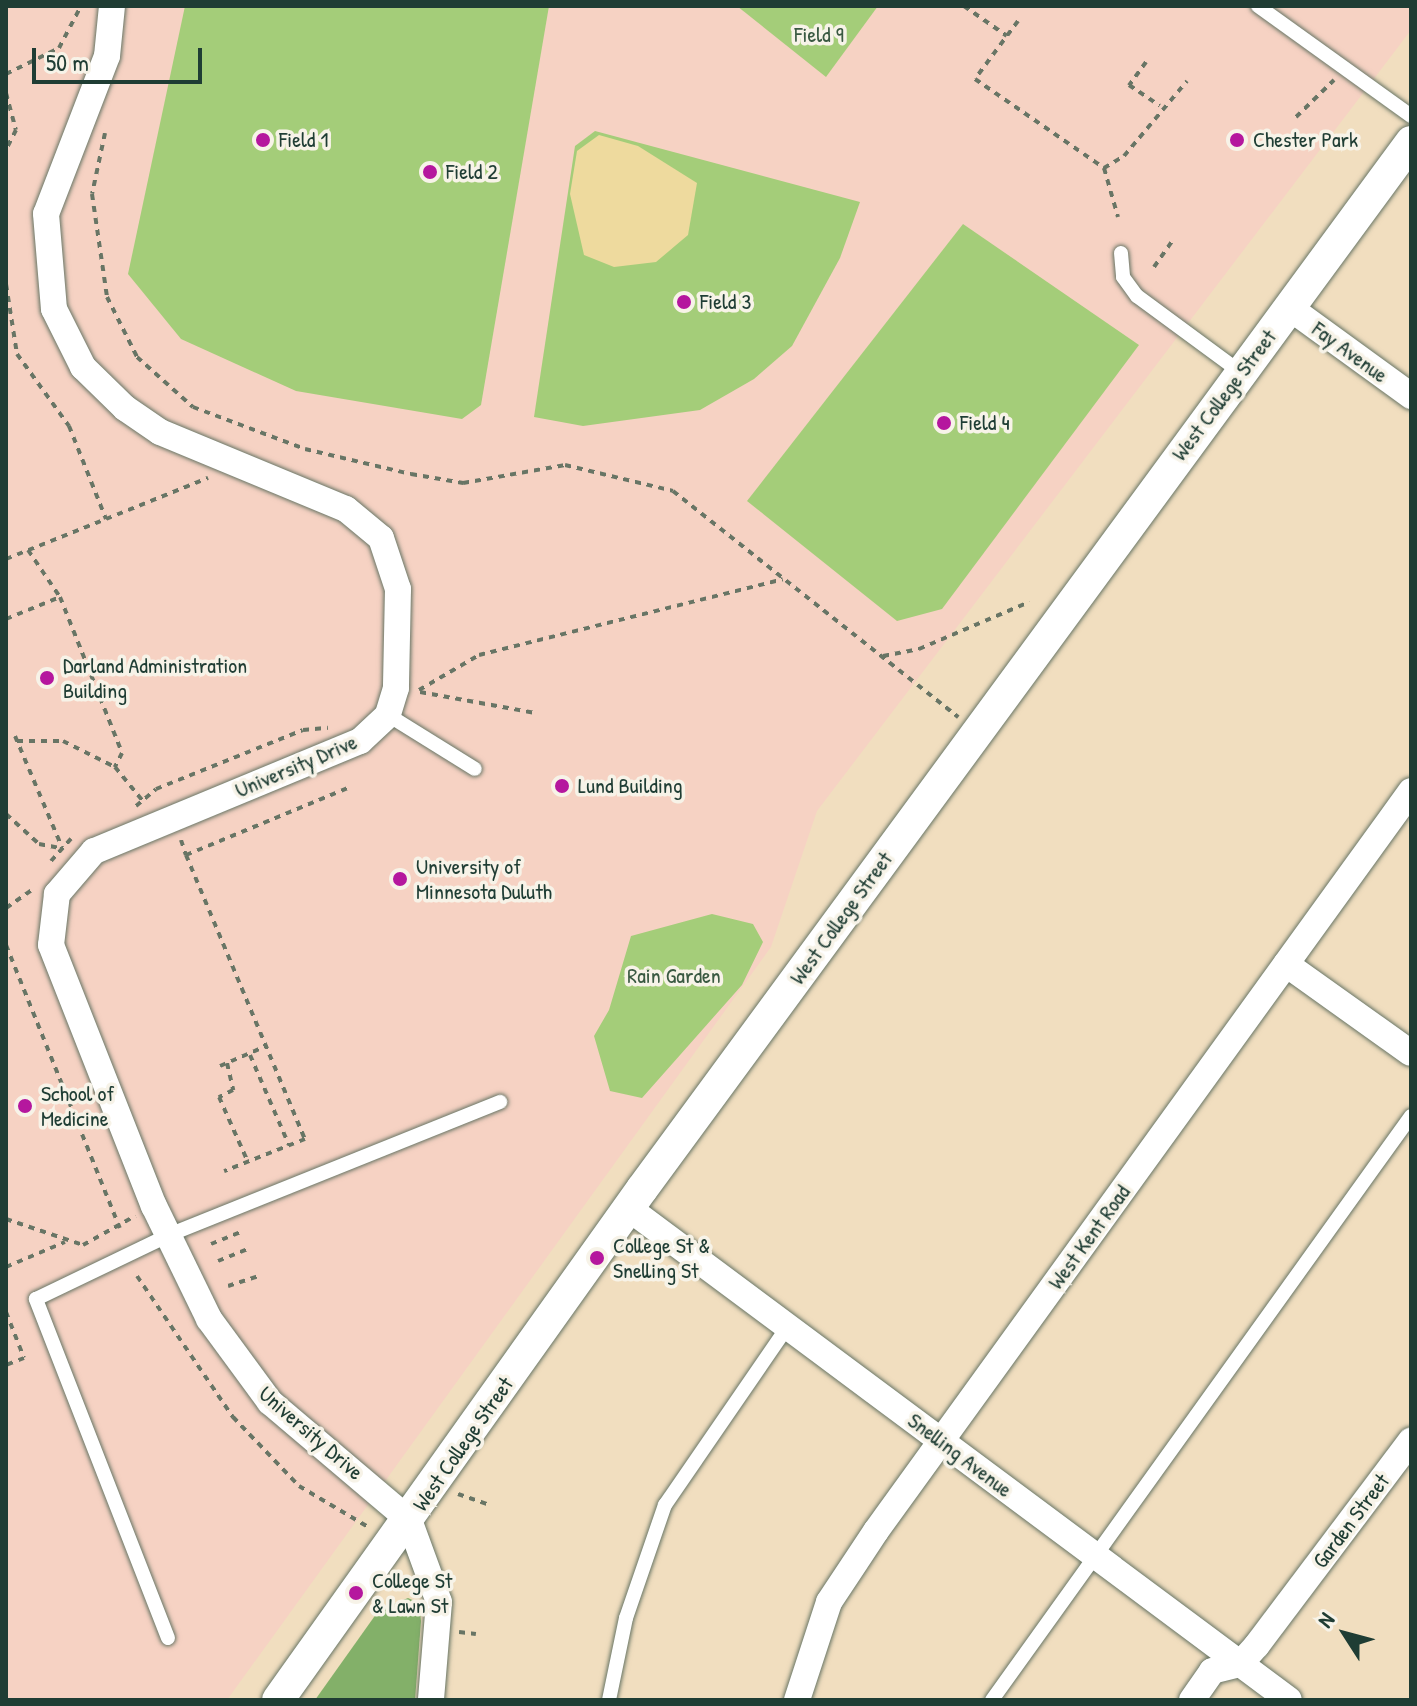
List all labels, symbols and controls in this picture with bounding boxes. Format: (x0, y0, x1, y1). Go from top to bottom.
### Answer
park label: Field 9 (794, 22, 844, 48)
scale bar (36, 32, 206, 82)
text: 50 m (46, 46, 89, 78)
place label: Field 1 (279, 127, 328, 153)
place label: Chester Park (1253, 127, 1358, 153)
marker: Field 1 (254, 131, 272, 149)
marker: Chester Park (1228, 131, 1246, 149)
place label: Field 2 (446, 159, 498, 185)
marker: Field 2 (421, 163, 439, 181)
place label: Field 3 (700, 289, 751, 315)
marker: Field 3 (675, 293, 693, 311)
street label: Fay Avenue (1307, 316, 1393, 388)
street label: West College Street (1166, 324, 1282, 466)
place label: Field 4 (960, 410, 1010, 436)
marker: Field 4 (935, 414, 953, 432)
place label: Darland Administration Building (63, 652, 247, 704)
marker: Darland Administration Building (38, 669, 56, 687)
street label: University Drive (231, 729, 361, 803)
place label: Lund Building (578, 773, 683, 799)
marker: Lund Building (553, 777, 571, 795)
street label: West College Street (784, 847, 898, 989)
place label: University of Minnesota Duluth (416, 853, 552, 904)
marker: University of Minnesota Duluth (391, 870, 409, 888)
park label: Rain Garden (627, 963, 721, 989)
place label: School of Medicine (41, 1080, 114, 1132)
marker: School of Medicine (16, 1097, 34, 1115)
street label: West Kent Road (1042, 1180, 1136, 1294)
place label: College St & Snelling St (613, 1232, 710, 1284)
marker: College St & Snelling St (588, 1249, 606, 1267)
street label: West College Street (407, 1372, 519, 1516)
street label: University Drive (253, 1380, 369, 1486)
street label: Snelling Avenue (903, 1407, 1017, 1503)
street label: Garden Street (1307, 1469, 1395, 1573)
place label: College St & Lawn St (372, 1567, 452, 1618)
marker: College St & Lawn St (347, 1584, 365, 1602)
north arrow (1305, 1594, 1385, 1674)
text: N (1310, 1606, 1341, 1633)

